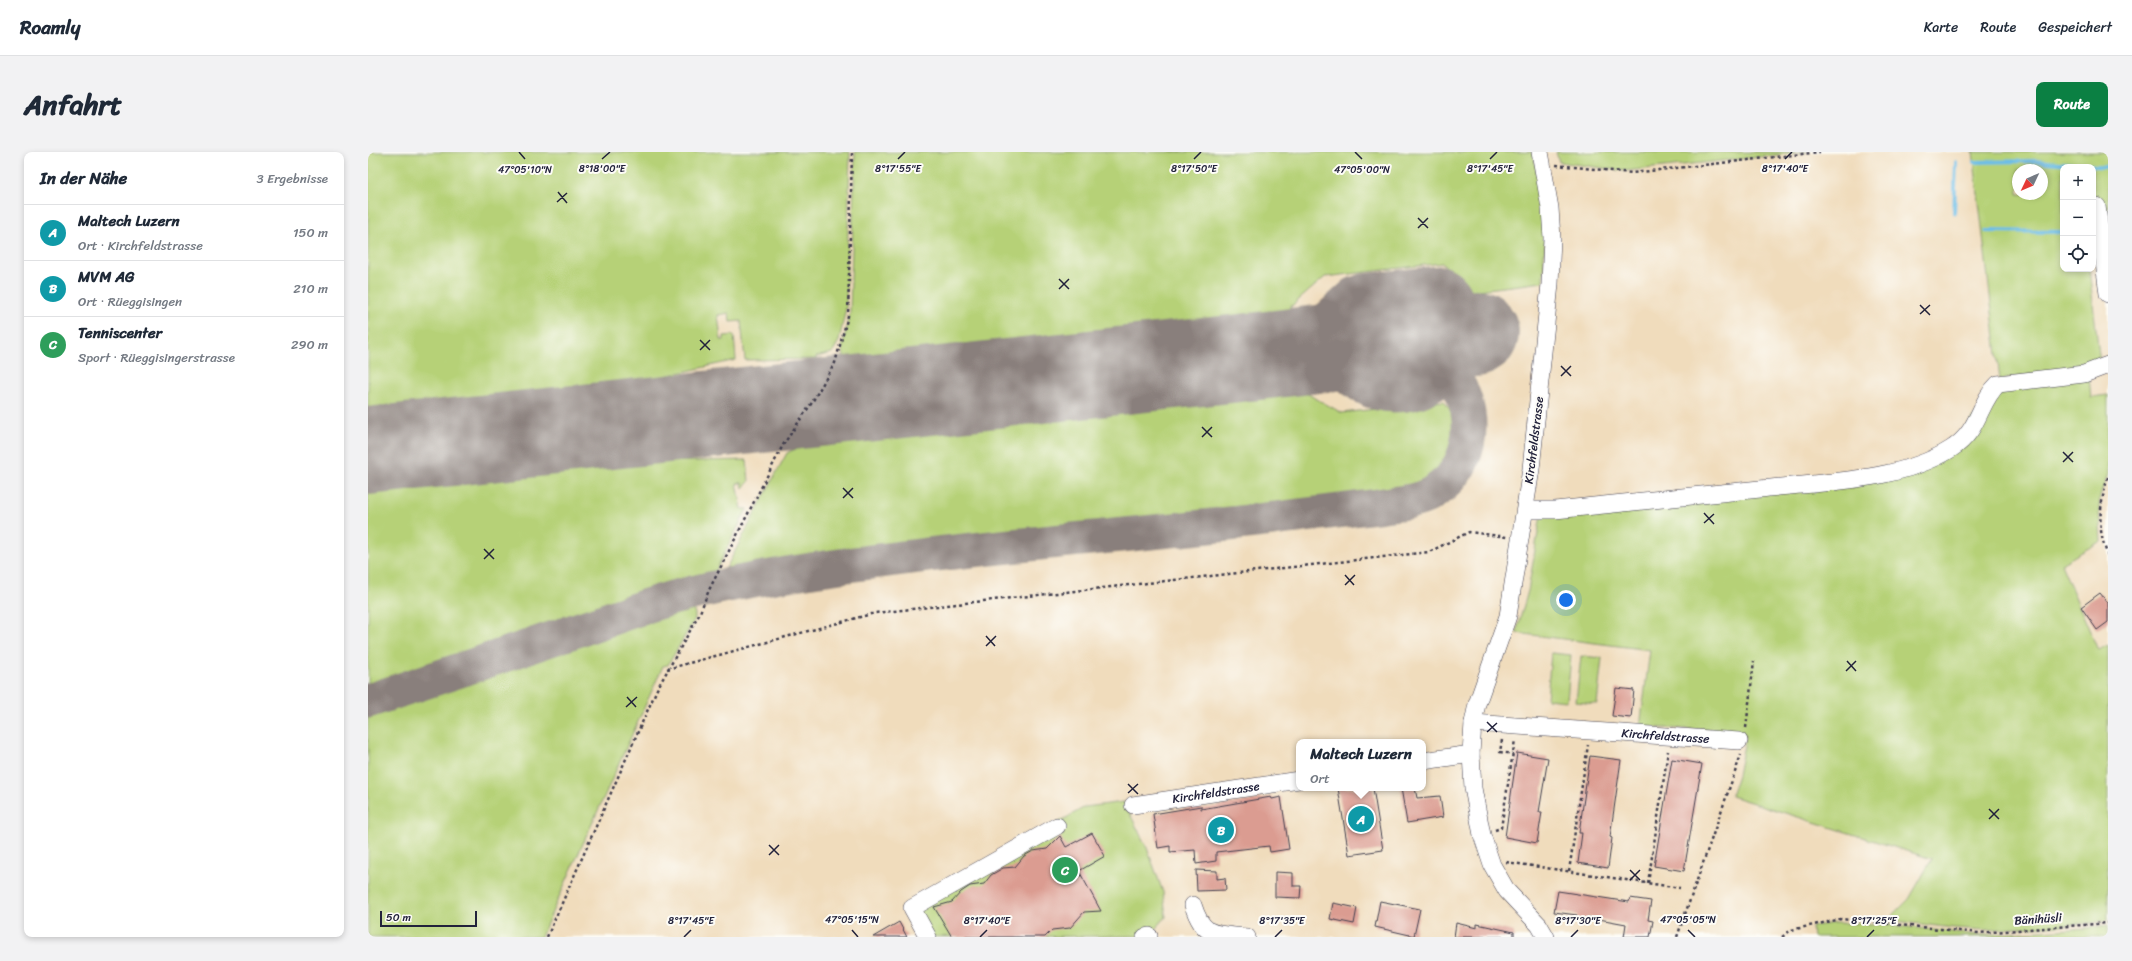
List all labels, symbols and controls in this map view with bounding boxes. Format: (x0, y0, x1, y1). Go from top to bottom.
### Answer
text: Roamly (20, 11, 80, 44)
text: Karte (1924, 15, 1958, 40)
text: Route (1980, 15, 2016, 40)
text: Gespeichert (2038, 15, 2112, 40)
text: Anfahrt (24, 80, 122, 129)
button: Route (2036, 82, 2108, 127)
text: 8°18'00"E (579, 160, 627, 178)
text: 8°17'55"E (875, 160, 922, 178)
text: 8°17'50"E (1171, 160, 1219, 178)
text: 8°17'45"E (1467, 160, 1514, 178)
text: 8°17'40"E (1762, 160, 1810, 178)
text: 47°05'10"N (498, 161, 552, 179)
text: 47°05'00"N (1334, 161, 1390, 179)
text: In der Nähe (40, 163, 127, 193)
north arrow (2012, 164, 2048, 200)
map controls (2060, 164, 2096, 272)
button: + (2060, 164, 2096, 200)
text: 3 Ergebnisse (257, 167, 328, 190)
button: − (2060, 200, 2096, 236)
text: Maltech Luzern (78, 208, 180, 234)
text: A (49, 221, 57, 244)
text: 150 m (293, 221, 328, 244)
text: Ort · Kirchfeldstrasse (78, 234, 203, 257)
button: locate (2060, 236, 2096, 272)
text: MVM AG (78, 264, 134, 290)
text: B (49, 277, 57, 300)
text: 210 m (293, 277, 328, 300)
text: Ort · Rüeggisingen (78, 290, 182, 313)
text: Tenniscenter (78, 320, 162, 346)
text: C (49, 333, 57, 356)
text: 290 m (291, 333, 328, 356)
text: Sport · Rüeggisingerstrasse (78, 346, 235, 369)
street label: Kirchfeldstrasse (1518, 395, 1550, 485)
your location (1556, 590, 1576, 610)
street label: Kirchfeldstrasse (1621, 722, 1710, 750)
popup (1296, 739, 1426, 791)
text: Maltech Luzern (1310, 741, 1412, 767)
text: Ort (1310, 767, 1330, 790)
street label: Kirchfeldstrasse (1171, 775, 1261, 810)
pin: A (1348, 804, 1374, 834)
pin: B (1208, 815, 1234, 845)
pin: C (1052, 855, 1078, 885)
street label: Bänihüsli (2013, 906, 2063, 932)
text: 50 m (386, 908, 411, 927)
scale bar (380, 909, 477, 928)
text: 47°05'15"N (825, 911, 879, 929)
text: 47°05'05"N (1660, 911, 1716, 929)
text: 8°17'45"E (668, 912, 715, 930)
text: 8°17'40"E (964, 912, 1012, 930)
text: 8°17'35"E (1259, 912, 1306, 930)
text: 8°17'30"E (1555, 912, 1602, 930)
text: 8°17'25"E (1851, 912, 1898, 930)

